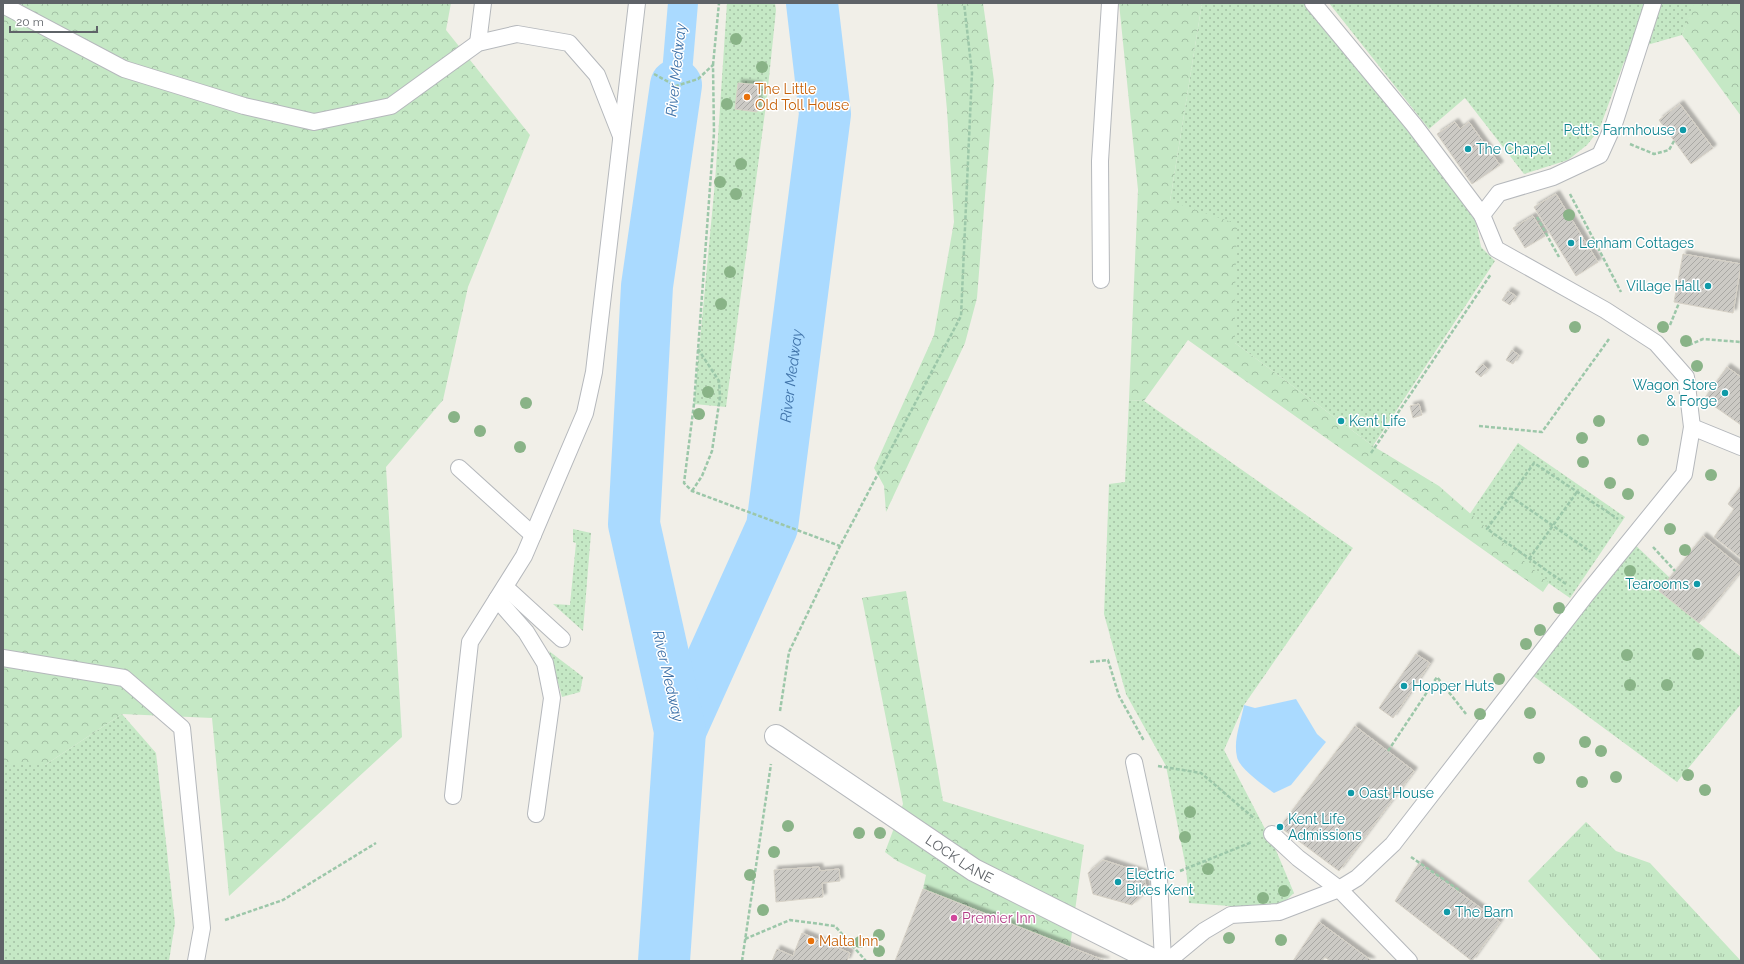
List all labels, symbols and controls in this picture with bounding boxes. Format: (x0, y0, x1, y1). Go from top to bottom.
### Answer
scale bar (10, 8, 97, 34)
text: 20 m (16, 15, 44, 29)
water label: River Medway (662, 22, 690, 117)
place label: The Little Old Toll House (755, 81, 849, 113)
marker: The Little Old Toll House (742, 92, 752, 102)
place label: Pett's Farmhouse (1563, 122, 1675, 138)
marker: Pett's Farmhouse (1678, 125, 1688, 135)
place label: The Chapel (1476, 141, 1551, 157)
marker: The Chapel (1463, 144, 1473, 154)
place label: Lenham Cottages (1579, 235, 1694, 251)
marker: Lenham Cottages (1566, 238, 1576, 248)
place label: Village Hall (1626, 278, 1700, 294)
marker: Village Hall (1703, 281, 1713, 291)
water label: River Medway (777, 328, 806, 424)
place label: Wagon Store & Forge (1633, 377, 1717, 409)
marker: Wagon Store & Forge (1720, 388, 1730, 398)
place label: Kent Life (1349, 413, 1406, 429)
marker: Kent Life (1336, 416, 1346, 426)
place label: Tearooms (1625, 576, 1689, 592)
marker: Tearooms (1692, 579, 1702, 589)
water label: River Medway (649, 629, 687, 724)
place label: Hopper Huts (1412, 678, 1495, 694)
marker: Hopper Huts (1399, 681, 1409, 691)
place label: Oast House (1359, 785, 1434, 801)
marker: Oast House (1346, 788, 1356, 798)
place label: Kent Life Admissions (1288, 811, 1362, 843)
marker: Kent Life Admissions (1275, 822, 1285, 832)
street label: LOCK LANE (923, 832, 996, 886)
place label: Electric Bikes Kent (1126, 866, 1194, 898)
marker: Electric Bikes Kent (1113, 877, 1123, 887)
place label: The Barn (1455, 904, 1514, 920)
marker: The Barn (1442, 907, 1452, 917)
place label: Premier Inn (962, 910, 1036, 926)
marker: Premier Inn (949, 913, 959, 923)
place label: Malta Inn (819, 933, 878, 949)
marker: Malta Inn (806, 936, 816, 946)

